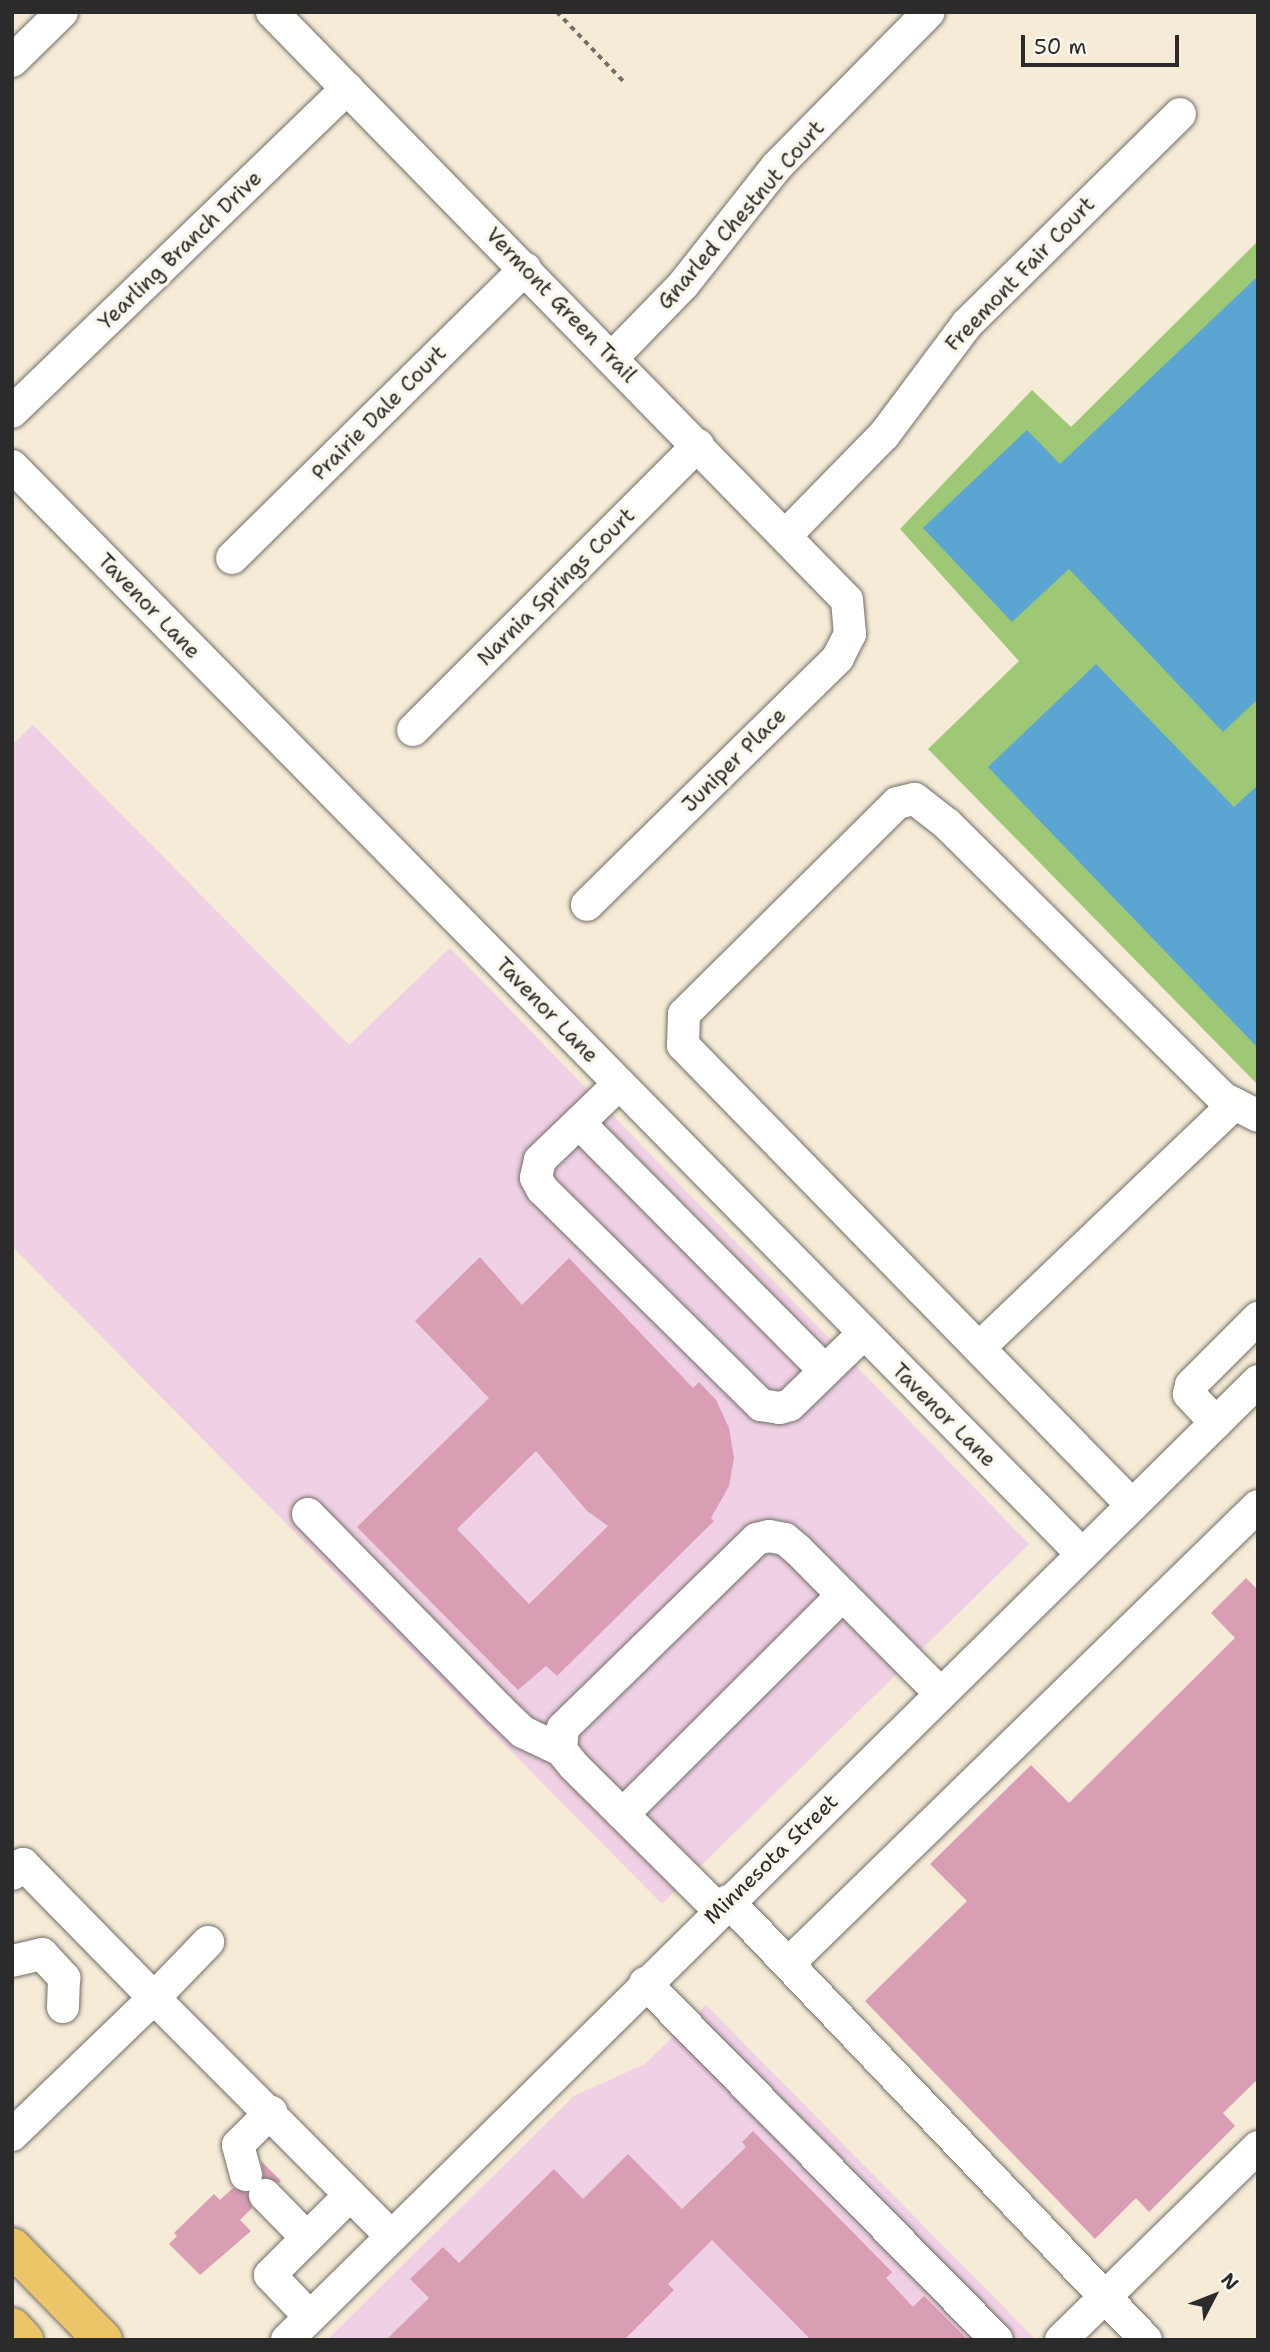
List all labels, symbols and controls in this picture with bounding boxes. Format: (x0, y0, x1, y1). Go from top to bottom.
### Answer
scale bar (1025, 21, 1182, 65)
text: 50 m (1034, 33, 1087, 61)
street label: Gnarled Chestnut Court (652, 116, 830, 314)
street label: Yearling Branch Drive (93, 165, 267, 335)
street label: Freemont Fair Court (940, 192, 1100, 356)
street label: Vermont Green Trail (480, 222, 642, 388)
street label: Prairie Dale Court (306, 340, 452, 486)
street label: Narnia Springs Court (472, 503, 640, 671)
street label: Tavenor Lane (92, 548, 206, 664)
street label: Juniper Place (677, 703, 791, 817)
street label: Tavenor Lane (490, 952, 604, 1068)
street label: Tavenor Lane (887, 1358, 1001, 1472)
street label: Minnesota Street (699, 1789, 843, 1929)
north arrow (1179, 2261, 1249, 2331)
text: N (1216, 2268, 1244, 2296)

